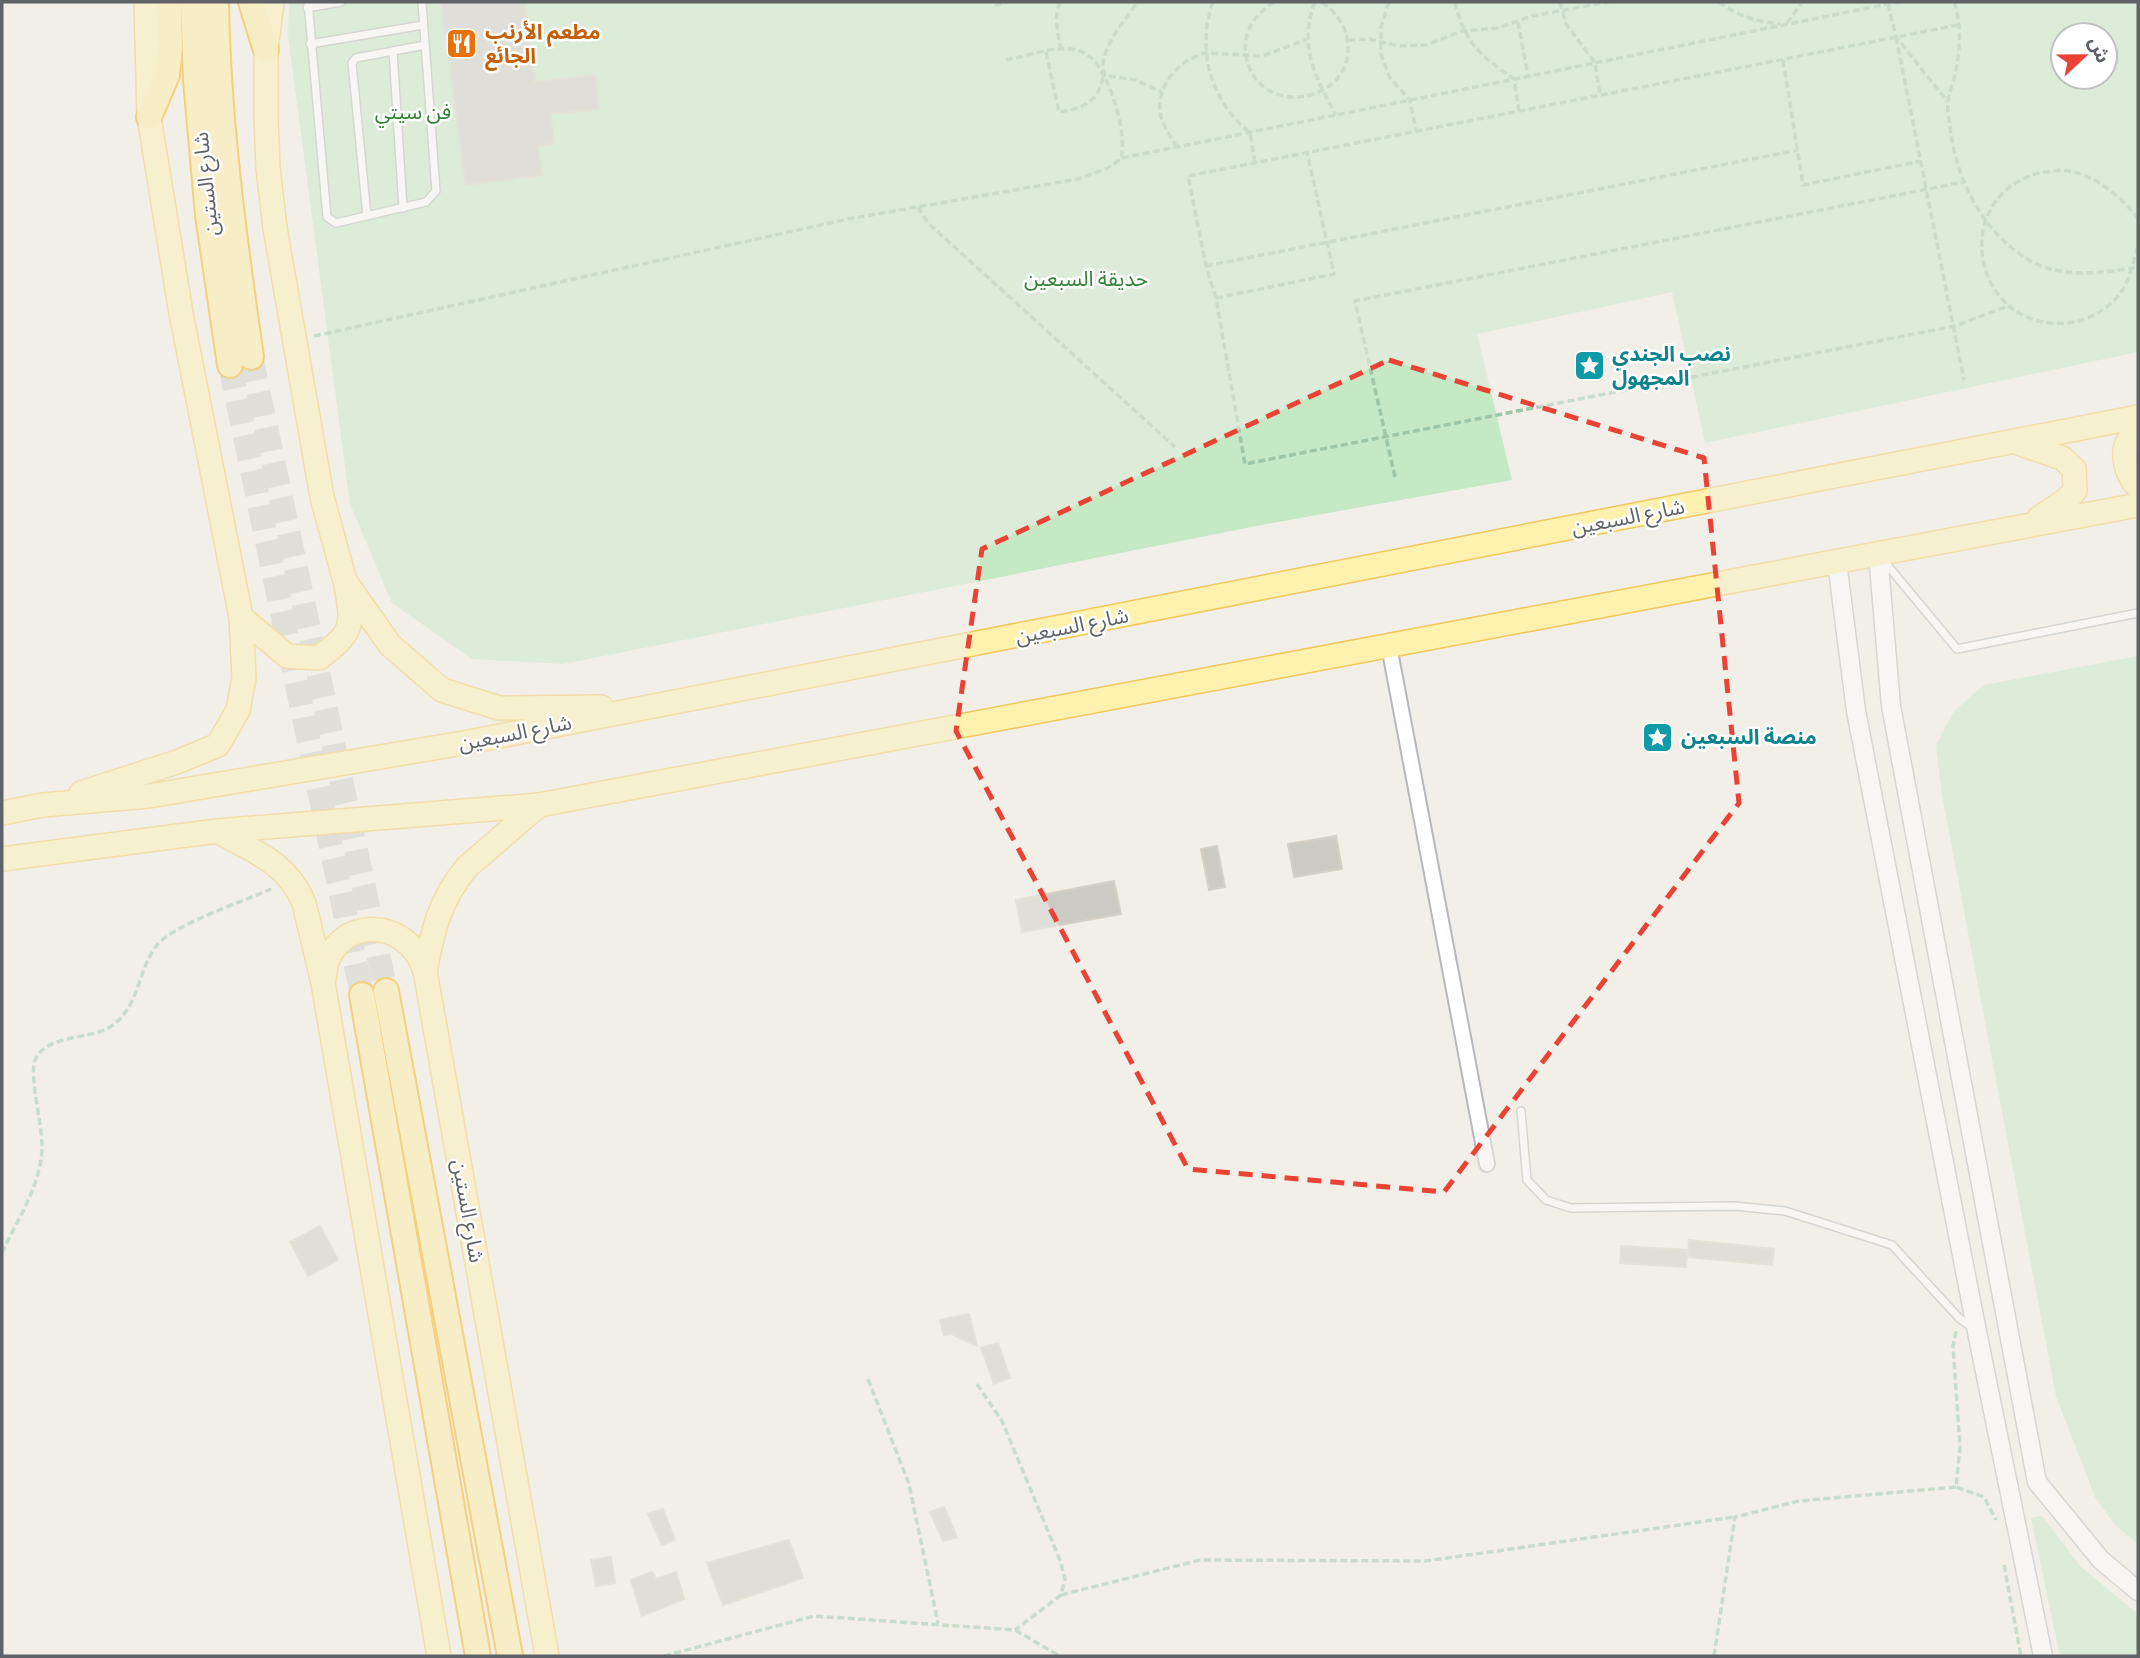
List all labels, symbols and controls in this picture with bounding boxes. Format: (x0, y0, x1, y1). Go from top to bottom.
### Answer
place label: مطعم الأرنب الجائع (485, 17, 601, 71)
north arrow (2049, 21, 2119, 91)
restaurant icon: مطعم الأرنب الجائع (445, 27, 479, 61)
text: ش (2083, 33, 2117, 67)
park label: فن سيتي (375, 97, 451, 128)
street label: شارع الستين (186, 130, 226, 238)
park label: حديقة السبعين (1024, 264, 1148, 292)
place label: نصب الجندي المجهول (1612, 339, 1731, 391)
place icon: نصب الجندي المجهول (1572, 349, 1606, 383)
street label: شارع السبعين (1569, 491, 1687, 543)
street label: شارع السبعين (1013, 600, 1131, 652)
street label: شارع السبعين (456, 707, 574, 759)
place icon: منصة السبعين (1641, 720, 1675, 754)
place label: منصة السبعين (1681, 722, 1817, 750)
street label: شارع الستين (444, 1157, 492, 1265)

